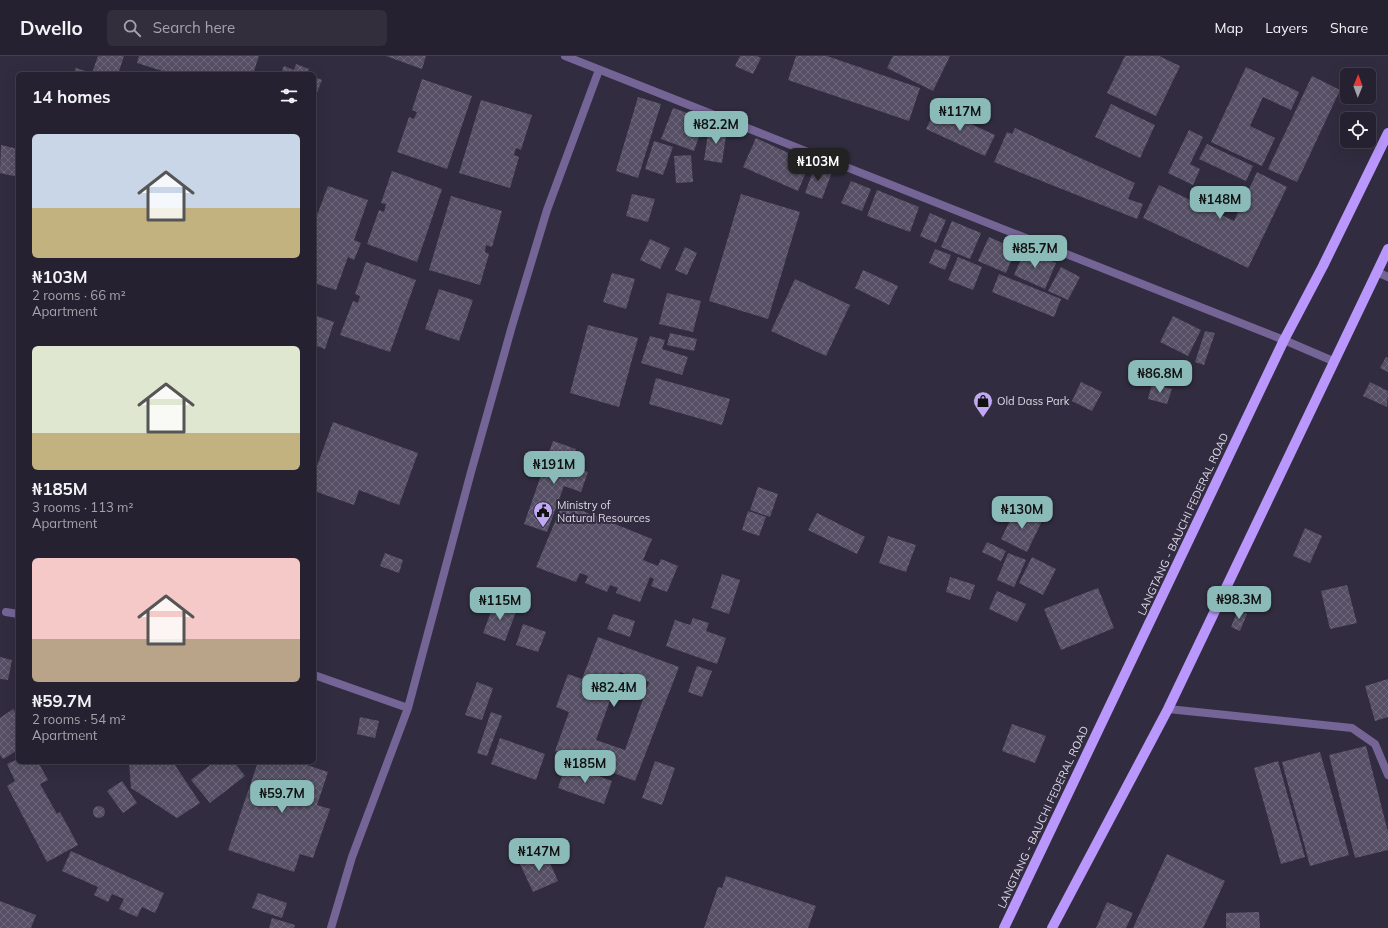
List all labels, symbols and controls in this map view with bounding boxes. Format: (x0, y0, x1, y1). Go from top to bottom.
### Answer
search box (107, 10, 387, 46)
text: Dwello (20, 16, 83, 40)
icon: search (121, 17, 143, 39)
text: Search here (153, 18, 235, 37)
text: Map (1214, 19, 1243, 37)
text: Layers (1265, 19, 1308, 37)
text: Share (1330, 19, 1368, 37)
north arrow (1340, 68, 1376, 104)
map controls (1340, 68, 1376, 148)
icon: filters (278, 85, 300, 107)
text: 14 homes (32, 86, 111, 107)
pin: ₦117M (932, 98, 988, 132)
text: ₦117M (939, 103, 981, 119)
pin: ₦82.2M (683, 111, 749, 145)
button: locate (1340, 112, 1376, 148)
text: ₦82.2M (693, 116, 739, 132)
pin: ₦103M (790, 148, 846, 182)
text: ₦103M (797, 153, 839, 169)
icon: home (130, 160, 202, 232)
pin: ₦148M (1192, 186, 1248, 220)
text: ₦148M (1199, 191, 1241, 207)
pin: ₦85.7M (1002, 235, 1068, 269)
text: ₦85.7M (1012, 240, 1058, 256)
text: ₦103M (32, 266, 88, 287)
text: 2 rooms · 66 m² (32, 287, 126, 303)
text: Apartment (32, 303, 97, 319)
pin: ₦86.8M (1127, 360, 1193, 394)
text: ₦86.8M (1137, 365, 1183, 381)
icon: home (130, 372, 202, 444)
shop icon: Old Dass Park (972, 390, 994, 418)
place label: Old Dass Park (997, 394, 1070, 408)
street label: LANGTANG - BAUCHI FEDERAL ROAD (1134, 431, 1232, 617)
pin: ₦191M (526, 451, 582, 485)
text: ₦191M (533, 456, 575, 472)
text: ₦185M (32, 478, 88, 499)
pin: ₦130M (994, 496, 1050, 530)
place label: Ministry of Natural Resources (557, 498, 650, 525)
text: 3 rooms · 113 m² (32, 499, 133, 515)
public building icon: Ministry of Natural Resources (532, 500, 554, 528)
text: ₦130M (1001, 501, 1043, 517)
text: Apartment (32, 515, 97, 531)
icon: home (130, 584, 202, 656)
pin: ₦98.3M (1206, 586, 1272, 620)
pin: ₦115M (472, 587, 528, 621)
text: ₦98.3M (1216, 591, 1262, 607)
text: ₦115M (479, 592, 521, 608)
pin: ₦82.4M (581, 674, 647, 708)
text: ₦82.4M (591, 679, 637, 695)
text: ₦59.7M (32, 690, 92, 711)
text: 2 rooms · 54 m² (32, 711, 126, 727)
street label: LANGTANG - BAUCHI FEDERAL ROAD (994, 724, 1092, 910)
text: Apartment (32, 727, 97, 743)
pin: ₦185M (557, 750, 613, 784)
text: ₦185M (564, 755, 606, 771)
pin: ₦59.7M (249, 780, 315, 814)
text: ₦59.7M (259, 785, 305, 801)
pin: ₦147M (511, 838, 567, 872)
text: ₦147M (518, 843, 560, 859)

